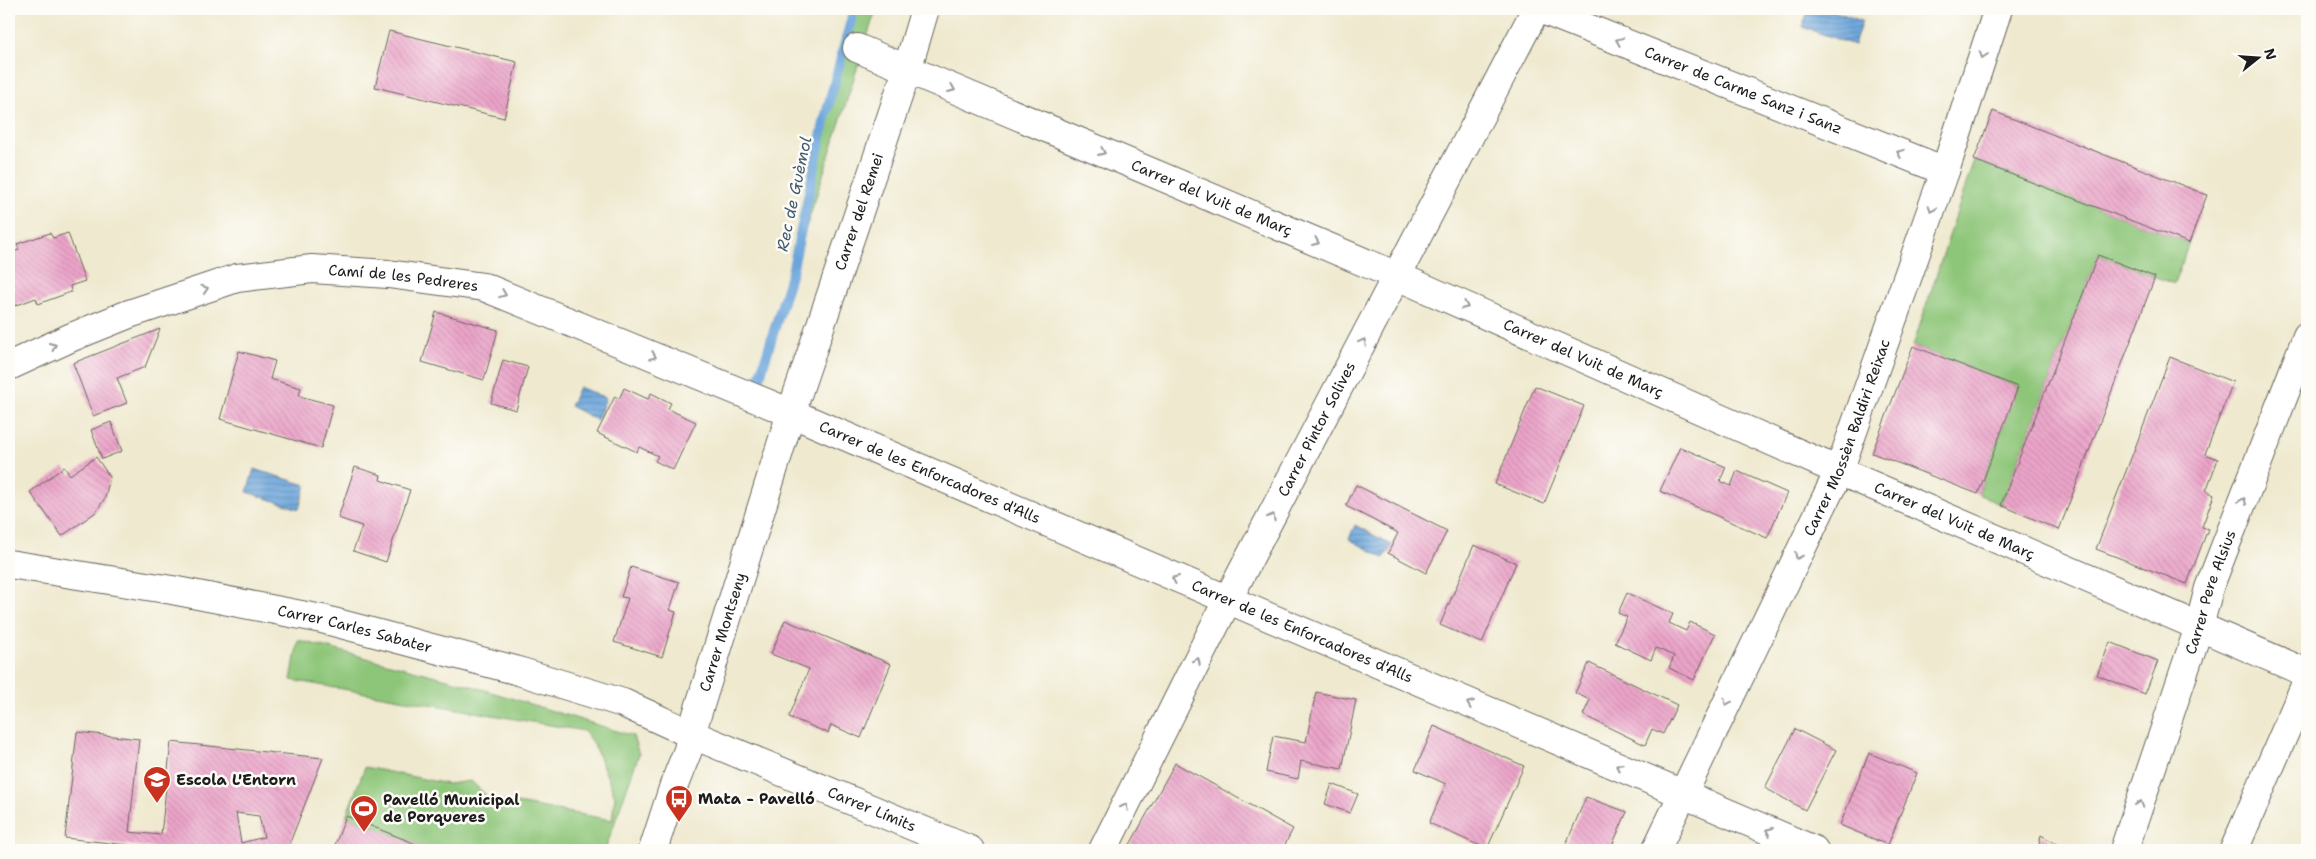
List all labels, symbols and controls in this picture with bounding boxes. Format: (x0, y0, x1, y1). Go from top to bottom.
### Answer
north arrow (2234, 32, 2284, 82)
one-way arrow (1615, 36, 1624, 47)
street label: Carrer de Carme Sanz i Sanz (1642, 42, 1845, 139)
text: N (2260, 46, 2281, 62)
one-way arrow (1979, 50, 1989, 59)
one-way arrow (947, 82, 956, 93)
water label: Rec de Guèmol (772, 135, 816, 253)
one-way arrow (1097, 146, 1105, 156)
one-way arrow (1896, 149, 1905, 159)
street label: Carrer del Remei (830, 150, 888, 273)
street label: Carrer del Vuit de Març (1128, 155, 1295, 241)
one-way arrow (1928, 204, 1938, 213)
one-way arrow (1311, 236, 1320, 246)
street label: Camí de les Pedreres (328, 260, 480, 296)
one-way arrow (200, 284, 209, 294)
one-way arrow (498, 288, 507, 299)
one-way arrow (1460, 300, 1469, 311)
street label: Carrer del Vuit de Març (1500, 314, 1667, 402)
street label: Carrer Mossèn Baldiri Reixac (1799, 336, 1895, 539)
one-way arrow (1357, 338, 1367, 347)
one-way arrow (48, 341, 57, 352)
one-way arrow (648, 350, 657, 361)
street label: Carrer Pintor Solives (1273, 358, 1360, 500)
street label: Carrer de les Enforcadores d'Alls (816, 416, 1044, 528)
street label: Carrer del Vuit de Març (1871, 477, 2038, 564)
one-way arrow (2237, 498, 2247, 506)
one-way arrow (1266, 513, 1276, 522)
street label: Carrer Pere Alsius (2180, 527, 2241, 657)
one-way arrow (1794, 551, 1804, 560)
street label: Carrer Montseny (695, 570, 751, 694)
one-way arrow (1171, 574, 1180, 585)
street label: Carrer de les Enforcadores d'Alls (1188, 575, 1416, 687)
street label: Carrer Carles Sabater (276, 601, 434, 658)
one-way arrow (1191, 657, 1201, 666)
one-way arrow (1723, 697, 1733, 706)
one-way arrow (1466, 700, 1475, 710)
one-way arrow (1615, 763, 1624, 774)
school or university icon: Escola L'Entorn (142, 765, 172, 804)
place label: Escola L'Entorn (176, 770, 296, 790)
street label: Carrer Límits (824, 782, 919, 837)
bus stop icon: Mata - Pavelló (664, 784, 694, 823)
place label: Mata - Pavelló (698, 789, 815, 809)
place label: Pavelló Municipal de Porqueres (383, 790, 520, 827)
sports icon: Pavelló Municipal de Porqueres (349, 794, 379, 833)
one-way arrow (2134, 800, 2144, 809)
one-way arrow (1119, 803, 1129, 812)
one-way arrow (1765, 827, 1774, 838)

